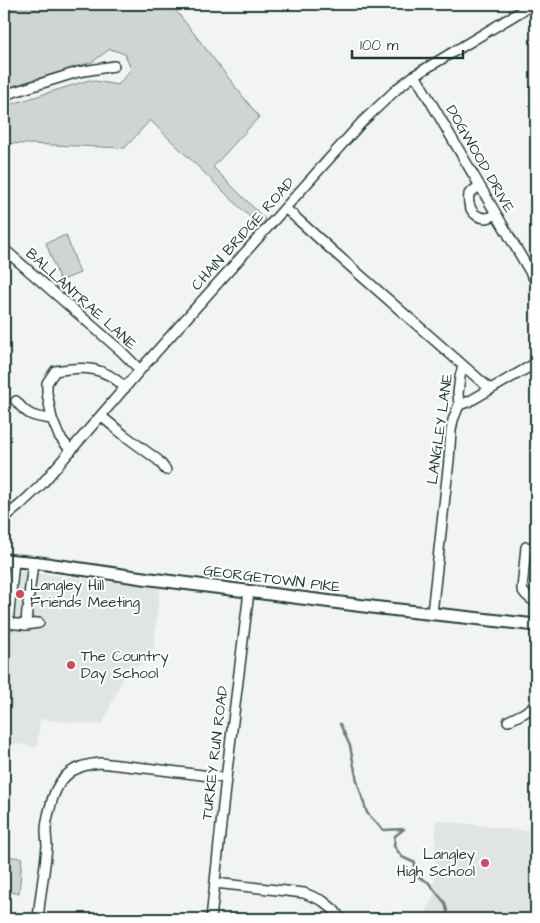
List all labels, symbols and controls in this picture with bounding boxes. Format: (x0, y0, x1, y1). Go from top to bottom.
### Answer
scale bar (352, 28, 464, 60)
text: 100 m (360, 35, 399, 56)
street label: DOGWOOD DRIVE (441, 101, 519, 217)
street label: CHAIN BRIDGE ROAD (186, 173, 300, 295)
street label: BALLANTRAE LANE (21, 243, 141, 355)
street label: LANGLEY LANE (422, 372, 458, 486)
street label: GEORGETOWN PIKE (202, 560, 342, 598)
place label: Langley Hill Friends Meeting (30, 575, 140, 614)
marker: Langley Hill Friends Meeting (14, 588, 26, 600)
place label: The Country Day School (81, 646, 169, 685)
marker: The Country Day School (65, 659, 77, 671)
street label: TURKEY RUN ROAD (196, 684, 234, 821)
place label: Langley High School (397, 844, 475, 883)
marker: Langley High School (479, 857, 491, 869)

